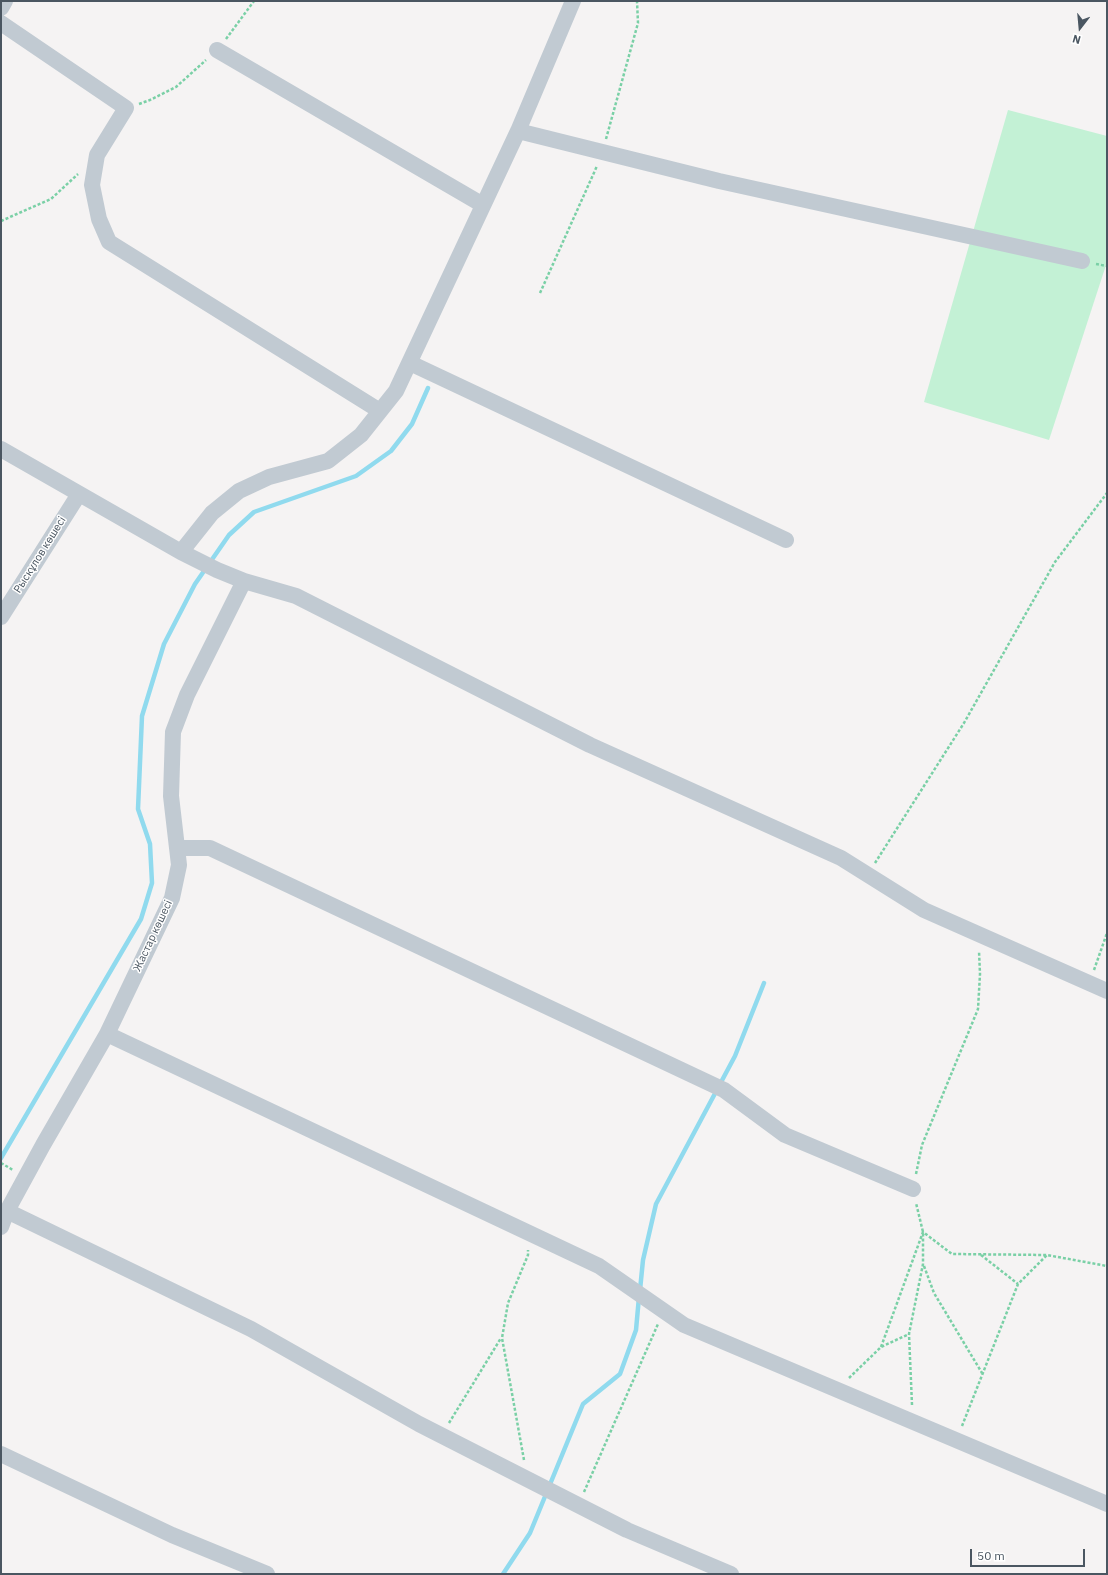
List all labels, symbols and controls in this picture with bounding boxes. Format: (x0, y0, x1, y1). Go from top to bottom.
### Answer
north arrow (1060, 8, 1100, 48)
text: N (1071, 32, 1082, 47)
street label: Рыскұлов көшесі (11, 514, 69, 596)
street label: Жастар көшесі (131, 898, 175, 974)
scale bar (972, 1541, 1087, 1567)
text: 50 m (977, 1548, 1005, 1563)

